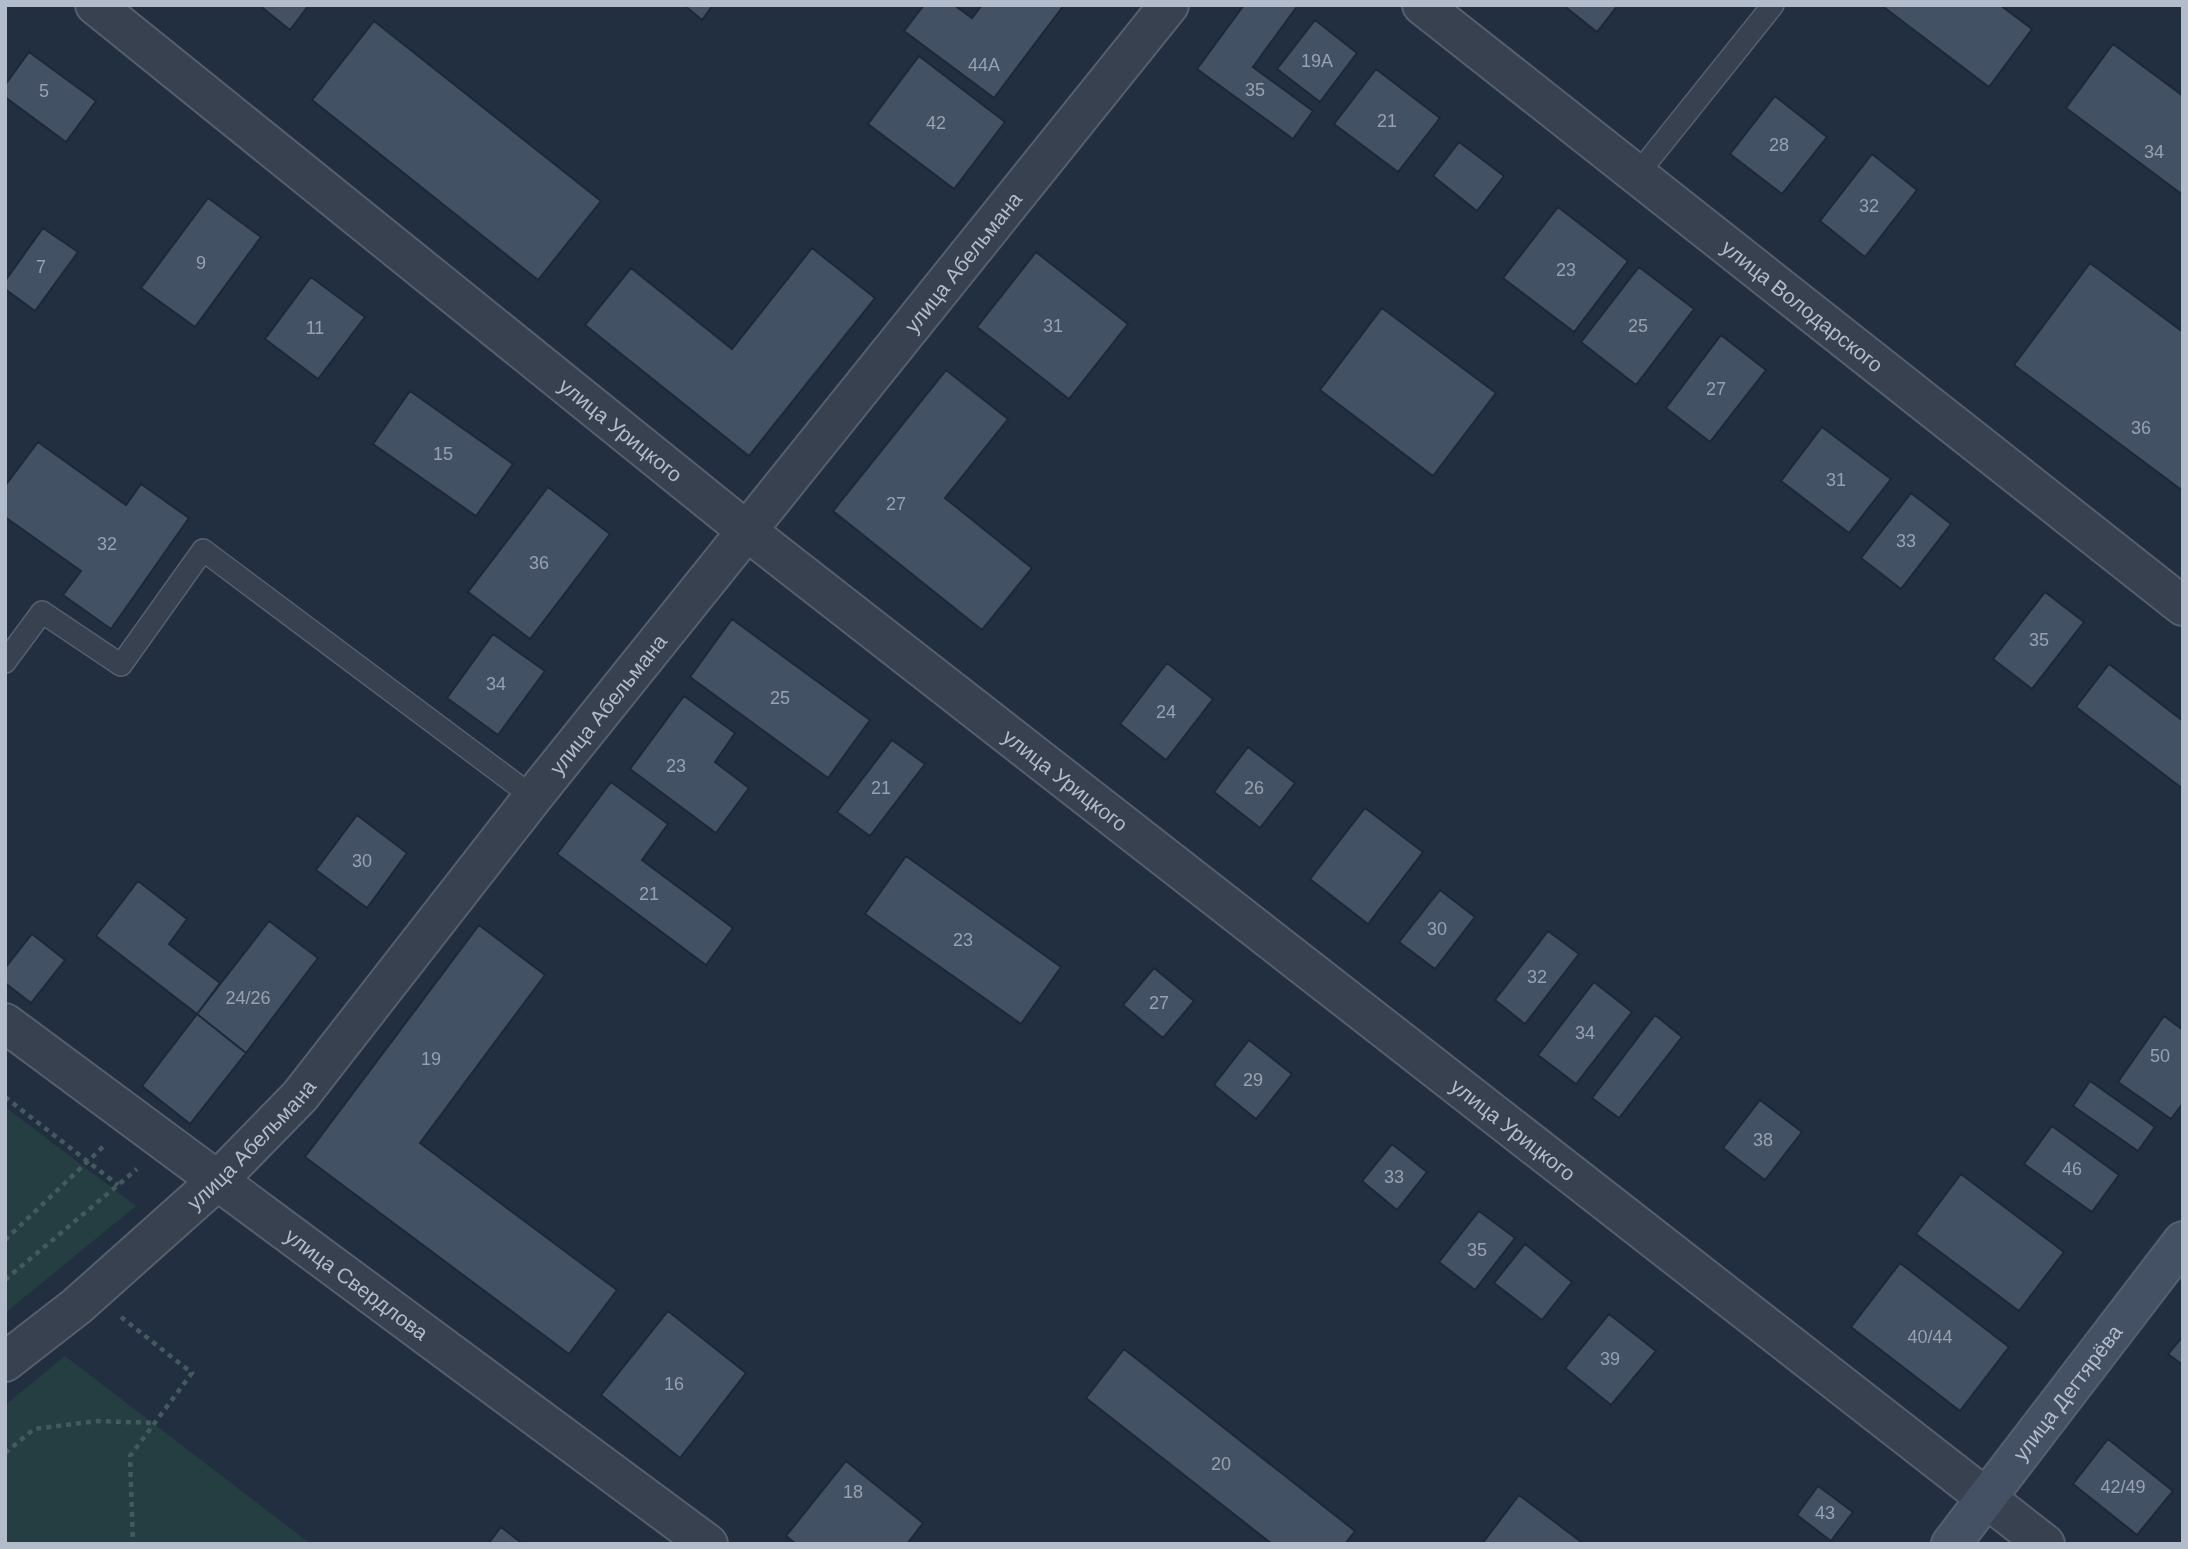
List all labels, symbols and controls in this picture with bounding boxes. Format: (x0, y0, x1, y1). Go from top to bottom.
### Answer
house number: 19А (1301, 51, 1333, 71)
house number: 44А (968, 55, 1000, 75)
house number: 35 (1245, 80, 1265, 100)
house number: 5 (39, 81, 49, 101)
house number: 21 (1377, 111, 1397, 131)
house number: 42 (926, 113, 946, 133)
house number: 28 (1769, 135, 1789, 155)
house number: 34 (2144, 142, 2164, 162)
street label: улица Абельмана (900, 187, 1026, 337)
house number: 32 (1859, 196, 1879, 216)
street label: улица Володарского (1718, 235, 1888, 376)
house number: 9 (196, 253, 206, 273)
house number: 7 (36, 257, 46, 277)
house number: 23 (1556, 260, 1576, 280)
house number: 31 (1043, 316, 1063, 336)
house number: 25 (1628, 316, 1648, 336)
house number: 11 (306, 318, 324, 338)
street label: улица Урицкого (555, 373, 687, 486)
house number: 27 (1706, 379, 1726, 399)
house number: 36 (2131, 418, 2151, 438)
house number: 15 (433, 444, 453, 464)
house number: 31 (1826, 470, 1846, 490)
house number: 27 (886, 494, 906, 514)
house number: 33 (1896, 531, 1916, 551)
house number: 32 (97, 534, 117, 554)
house number: 36 (529, 553, 549, 573)
street label: улица Абельмана (545, 629, 671, 779)
house number: 35 (2029, 630, 2049, 650)
house number: 34 (486, 674, 506, 694)
house number: 25 (770, 688, 790, 708)
house number: 24 (1156, 702, 1176, 722)
street label: улица Урицкого (999, 724, 1132, 835)
house number: 23 (666, 756, 686, 776)
house number: 21 (871, 778, 891, 798)
house number: 26 (1244, 778, 1264, 798)
house number: 30 (352, 851, 372, 871)
house number: 21 (639, 884, 659, 904)
house number: 30 (1427, 919, 1447, 939)
house number: 23 (953, 930, 973, 950)
house number: 32 (1527, 967, 1547, 987)
house number: 24/26 (225, 988, 271, 1008)
house number: 27 (1149, 993, 1169, 1013)
house number: 34 (1575, 1023, 1595, 1043)
house number: 50 (2150, 1046, 2170, 1066)
house number: 19 (421, 1049, 441, 1069)
house number: 29 (1243, 1070, 1263, 1090)
street label: улица Урицкого (1447, 1074, 1580, 1185)
street label: улица Абельмана (182, 1075, 320, 1214)
house number: 38 (1753, 1130, 1773, 1150)
house number: 46 (2062, 1159, 2082, 1179)
house number: 33 (1384, 1167, 1404, 1187)
street label: улица Свердлова (281, 1223, 433, 1344)
house number: 35 (1467, 1240, 1487, 1260)
street label: улица Дегтярёва (2008, 1320, 2126, 1465)
house number: 40/44 (1907, 1327, 1953, 1347)
house number: 39 (1600, 1349, 1620, 1369)
house number: 16 (664, 1374, 684, 1394)
house number: 20 (1211, 1454, 1231, 1474)
house number: 42/49 (2100, 1477, 2146, 1497)
house number: 18 (843, 1482, 863, 1502)
house number: 43 (1815, 1503, 1835, 1523)

